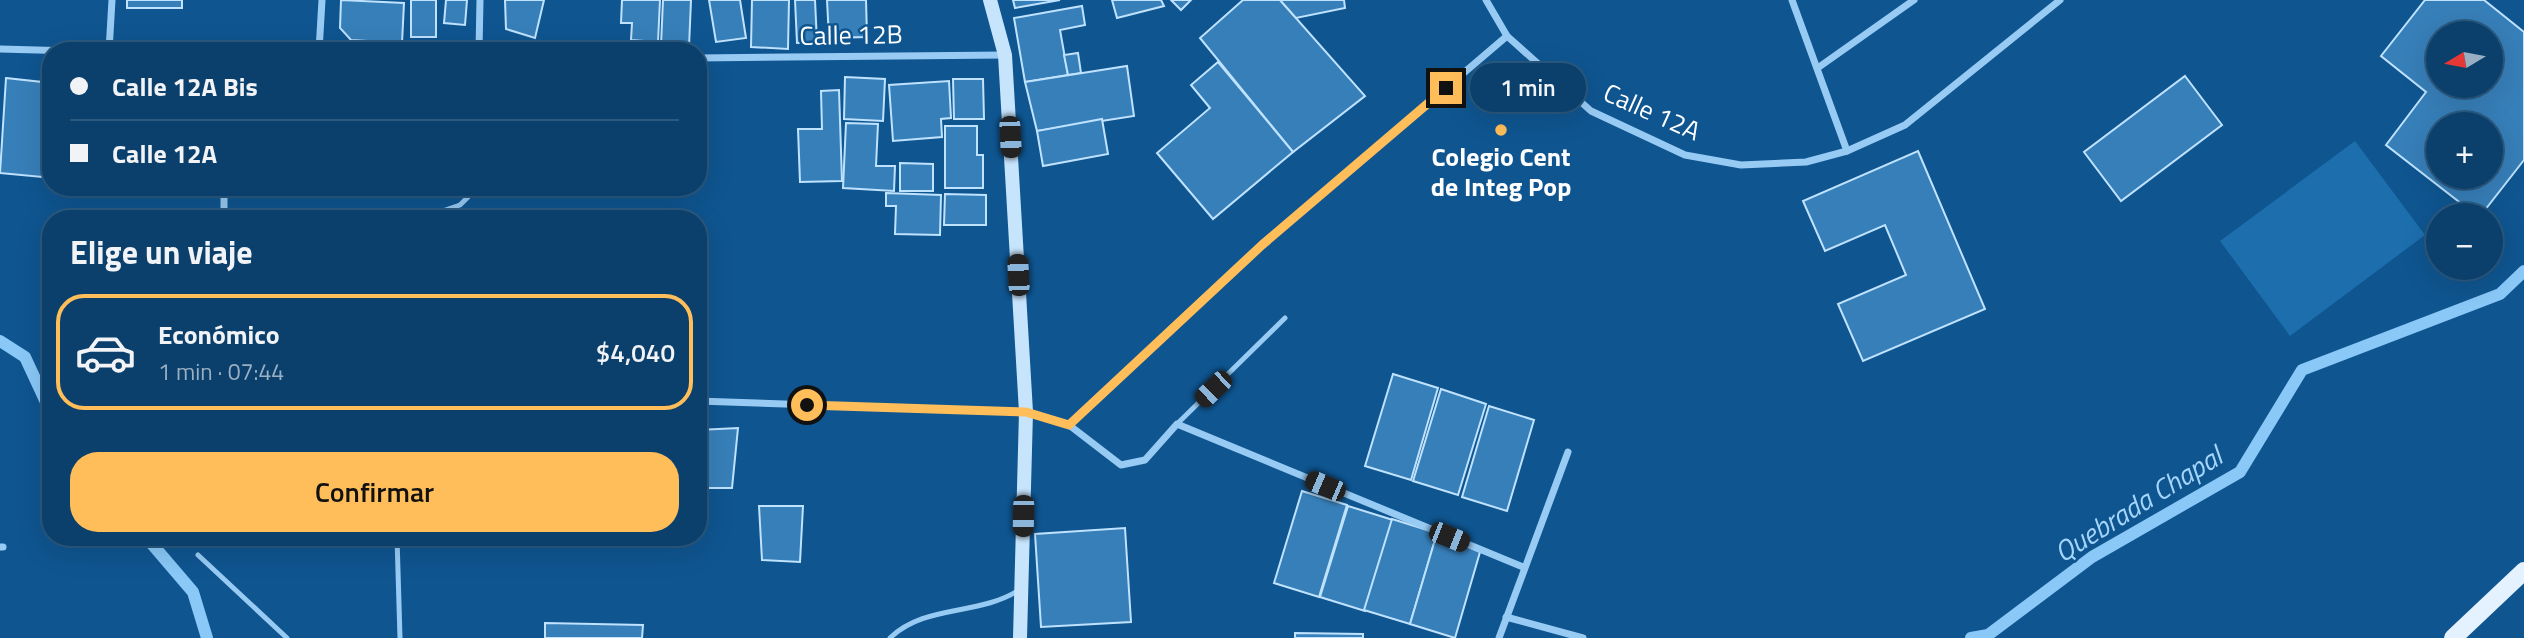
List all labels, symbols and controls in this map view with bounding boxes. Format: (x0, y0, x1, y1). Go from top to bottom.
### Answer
street label: Calle 12B (799, 14, 903, 55)
north arrow (2426, 21, 2502, 98)
map controls (2426, 21, 2503, 280)
callout: 1 min (1470, 64, 1586, 112)
text: Calle 12A Bis (112, 67, 258, 106)
text: 1 min (1500, 70, 1556, 105)
route end (1430, 72, 1462, 104)
street label: Calle 12A (1597, 73, 1707, 150)
button: + (2426, 112, 2503, 189)
car (999, 115, 1022, 159)
marker: Colegio Cent de Integ Pop (1493, 122, 1509, 138)
text: Calle 12A (112, 134, 217, 173)
place label: Colegio Cent de Integ Pop (1431, 137, 1571, 206)
button: − (2426, 203, 2503, 280)
text: Elige un viaje (70, 228, 253, 276)
car (1007, 253, 1030, 297)
text: Económico (158, 315, 280, 354)
icon: car (74, 321, 137, 384)
text: $4,040 (596, 333, 675, 372)
text: 1 min · 07:44 (158, 354, 284, 389)
car (1191, 367, 1236, 411)
route start (791, 389, 823, 421)
water label: Quebrada Chapal (2045, 433, 2233, 572)
button: Confirmar (70, 452, 679, 532)
car (1302, 468, 1349, 504)
car (1013, 495, 1034, 537)
car (1426, 519, 1473, 555)

